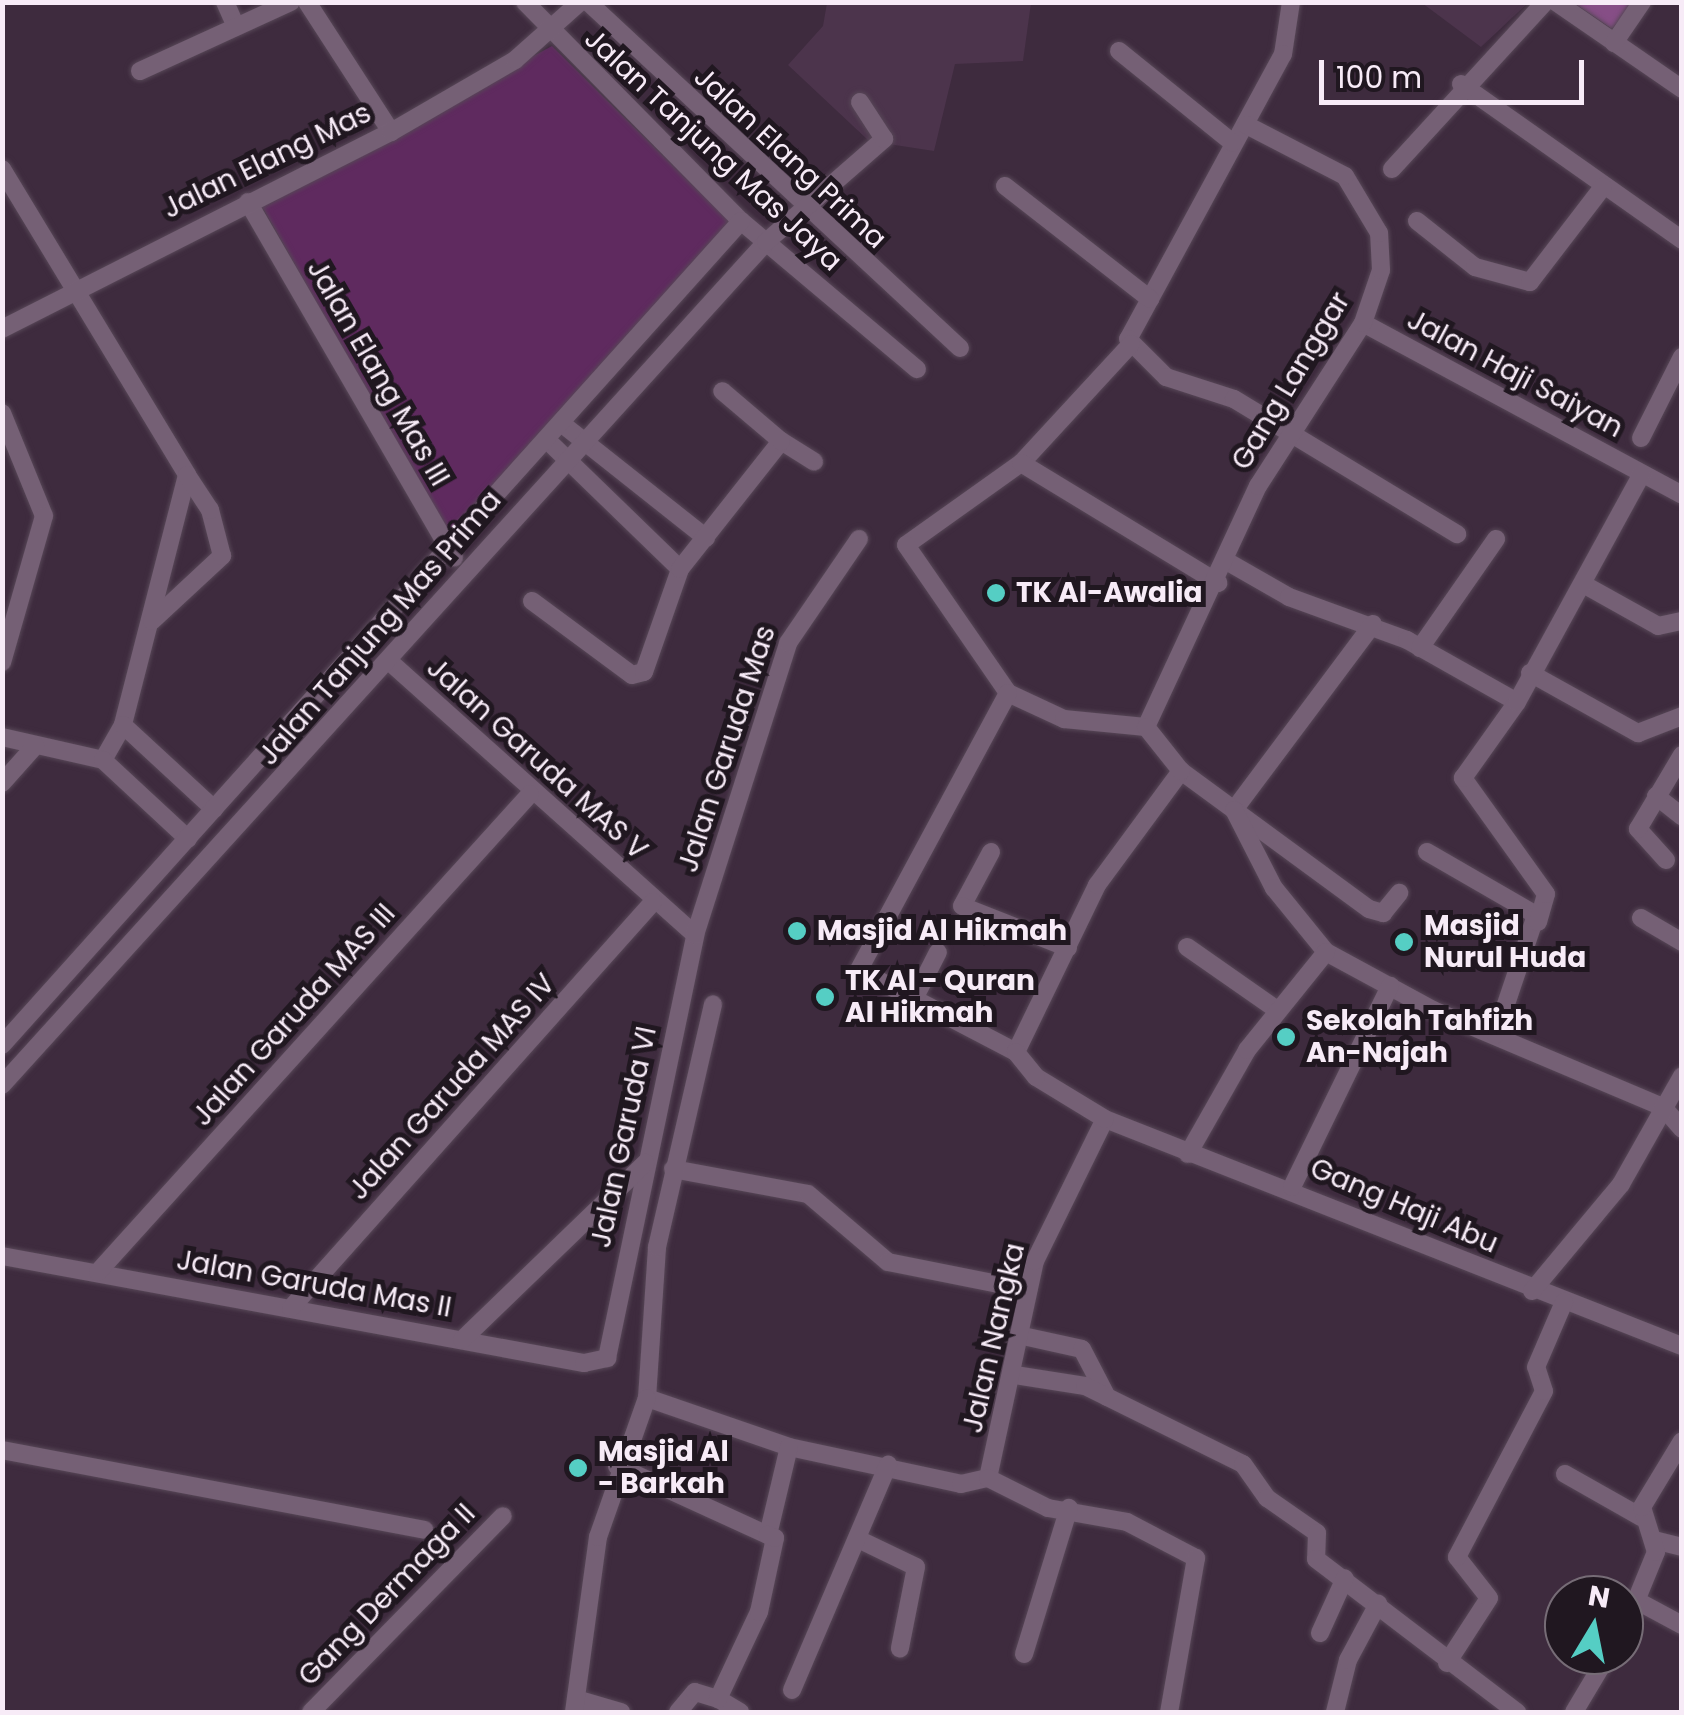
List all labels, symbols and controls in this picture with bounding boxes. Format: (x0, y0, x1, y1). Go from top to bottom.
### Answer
street label: Jalan Tanjung Mas Jaya (577, 22, 849, 278)
scale bar (1324, 40, 1589, 102)
text: 100 m (1336, 56, 1422, 99)
street label: Jalan Elang Prima (687, 60, 893, 256)
street label: Jalan Elang Mas (158, 96, 376, 226)
street label: Jalan Elang Mas III (300, 254, 456, 492)
street label: Gang Langgar (1225, 286, 1357, 476)
street label: Jalan Haji Saiyan (1401, 303, 1629, 445)
street label: Jalan Tanjung Mas Prima (252, 484, 508, 772)
place label: TK Al-Awalia (1016, 576, 1203, 610)
marker: TK Al-Awalia (985, 582, 1007, 604)
street label: Jalan Garuda Mas (671, 622, 783, 876)
street label: Jalan Garuda MAS V (420, 651, 654, 867)
street label: Jalan Garuda MAS III (186, 897, 402, 1133)
place label: Masjid Nurul Huda (1424, 909, 1586, 975)
place label: Masjid Al Hikmah (817, 914, 1067, 948)
marker: Masjid Al Hikmah (786, 920, 808, 942)
marker: Masjid Nurul Huda (1393, 931, 1415, 953)
place label: TK Al - Quran Al Hikmah (845, 964, 1035, 1030)
street label: Jalan Garuda MAS IV (342, 967, 562, 1207)
marker: TK Al - Quran Al Hikmah (814, 986, 836, 1008)
place label: Sekolah Tahfizh An-Najah (1306, 1004, 1533, 1070)
street label: Jalan Garuda VI (584, 1023, 664, 1251)
marker: Sekolah Tahfizh An-Najah (1275, 1026, 1297, 1048)
street label: Gang Haji Abu (1305, 1151, 1503, 1261)
street label: Jalan Nangka (956, 1240, 1032, 1436)
street label: Jalan Garuda Mas II (174, 1243, 454, 1325)
place label: Masjid Al - Barkah (598, 1435, 729, 1501)
marker: Masjid Al - Barkah (567, 1457, 589, 1479)
street label: Gang Dermaga II (292, 1497, 482, 1693)
north arrow (1544, 1575, 1644, 1675)
text: N (1585, 1576, 1613, 1618)

